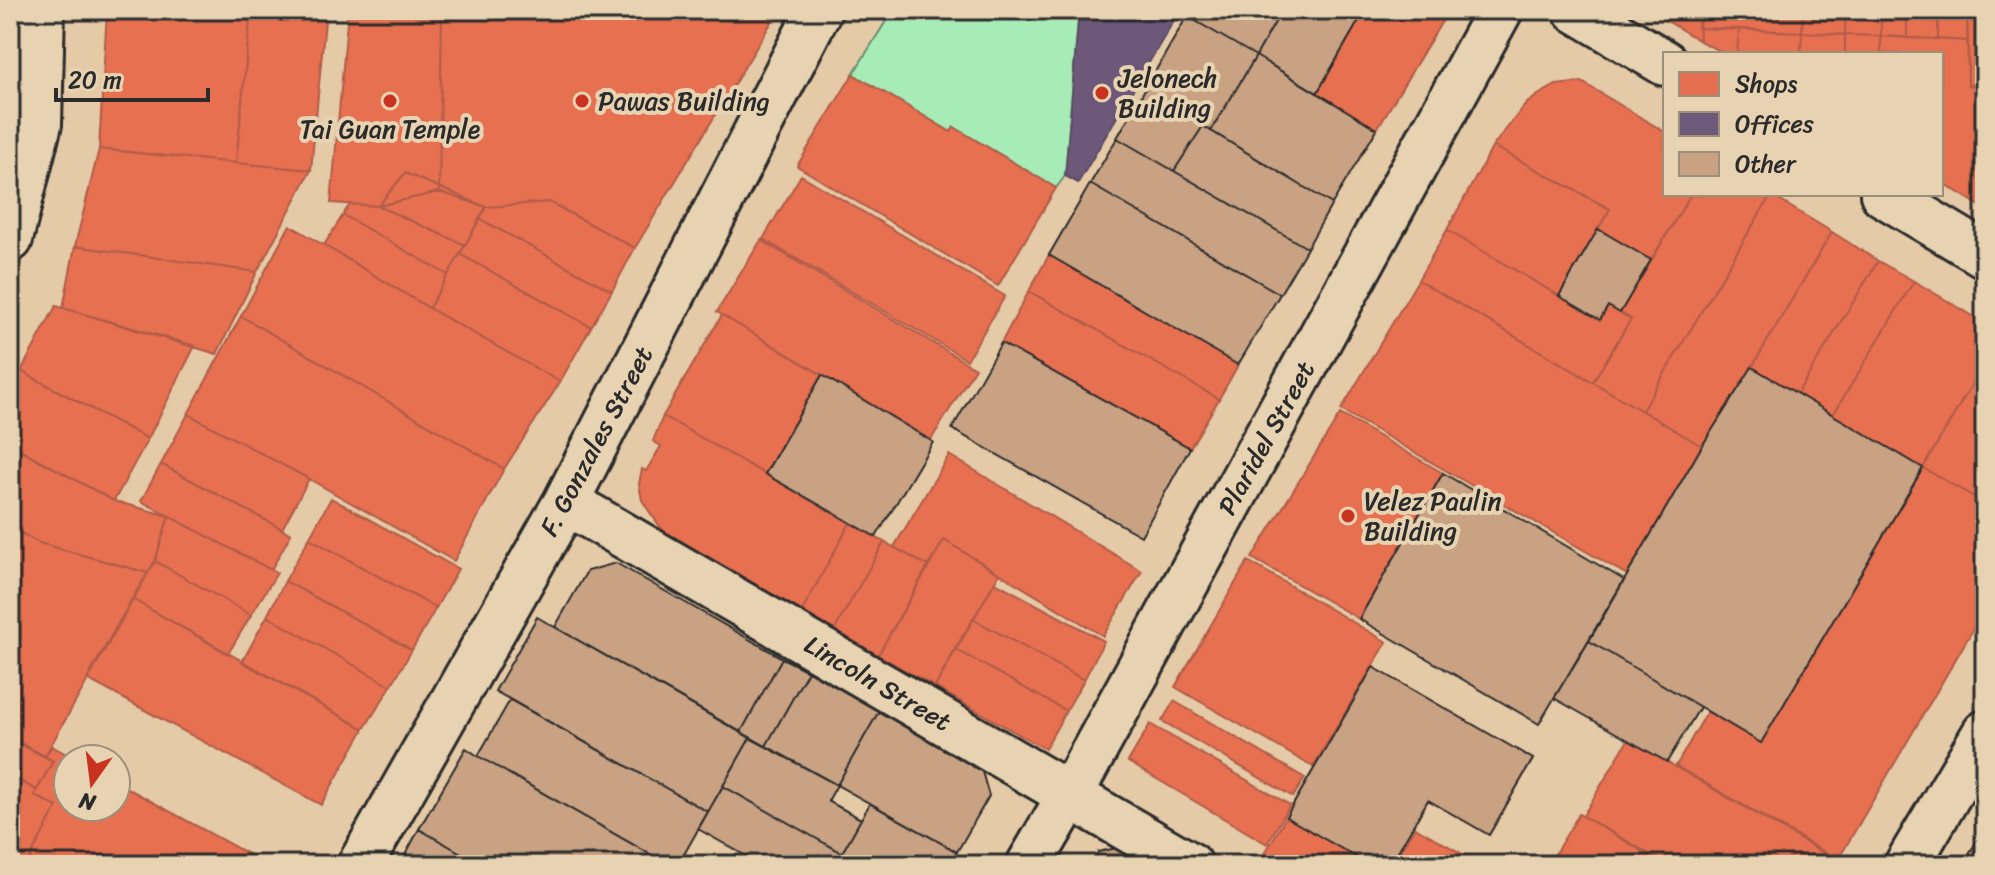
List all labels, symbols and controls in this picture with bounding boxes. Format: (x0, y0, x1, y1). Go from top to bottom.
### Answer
scale bar (56, 52, 208, 102)
legend (1663, 52, 1943, 196)
place label: Jelonech Building (1117, 55, 1217, 131)
text: 20 m (68, 59, 122, 101)
text: Shops (1735, 63, 1798, 105)
place label: Pawas Building (598, 78, 770, 124)
marker: Jelonech Building (1093, 84, 1111, 102)
marker: Tai Guan Temple (381, 92, 399, 110)
marker: Pawas Building (573, 92, 591, 110)
text: Offices (1735, 103, 1814, 145)
place label: Tai Guan Temple (300, 106, 481, 152)
text: Other (1735, 143, 1797, 185)
street label: F. Gonzales Street (526, 337, 666, 545)
street label: Plaridel Street (1204, 352, 1328, 524)
place label: Velez Paulin Building (1364, 478, 1501, 554)
marker: Velez Paulin Building (1339, 507, 1357, 525)
street label: Lincoln Street (795, 622, 961, 744)
north arrow (52, 743, 132, 823)
text: N (74, 781, 100, 823)

